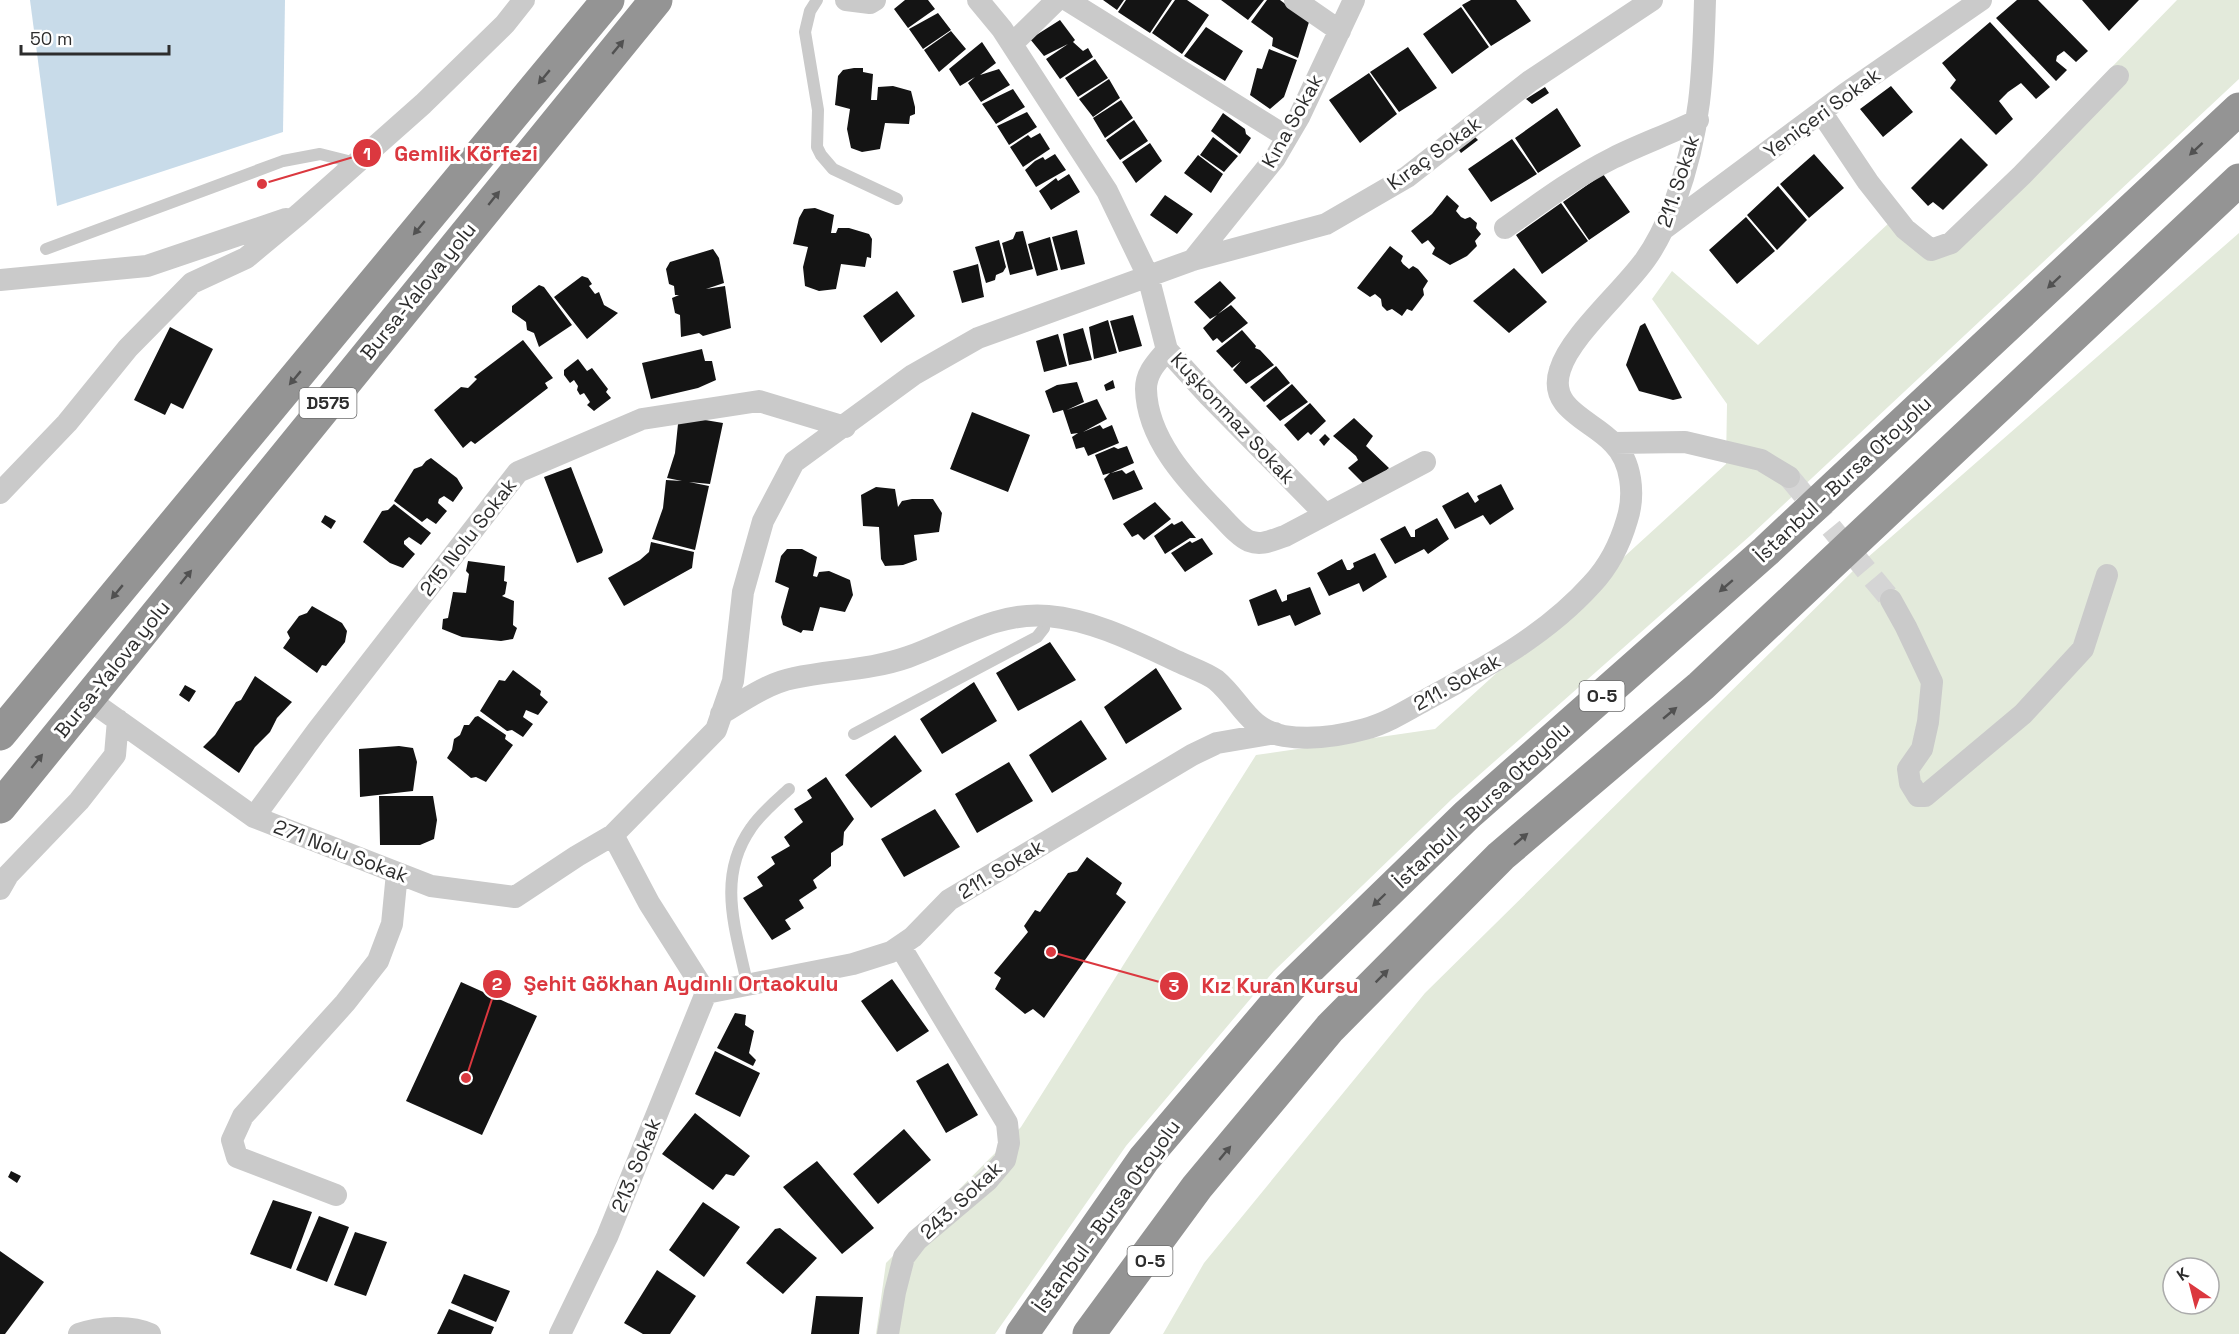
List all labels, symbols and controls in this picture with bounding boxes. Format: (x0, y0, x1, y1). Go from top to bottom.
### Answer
scale bar (21, 18, 170, 56)
text: 50 m (30, 27, 72, 50)
one-way arrow (611, 39, 624, 54)
street label: Yeniçeri Sokak (1758, 62, 1886, 164)
one-way arrow (538, 69, 551, 84)
street label: Kına Sokak (1256, 69, 1329, 173)
street label: Kıraç Sokak (1382, 110, 1486, 196)
street label: 211. Sokak (1651, 131, 1705, 231)
callout: Gemlik Körfezi (352, 134, 550, 173)
text: Gemlik Körfezi (394, 140, 538, 167)
text: 1 (363, 142, 371, 165)
one-way arrow (2189, 142, 2204, 156)
one-way arrow (488, 190, 500, 205)
street label: Bursa-Yalova yolu (354, 217, 482, 365)
one-way arrow (414, 220, 426, 235)
one-way arrow (2047, 275, 2062, 288)
street label: Kuşkonmaz Sokak (1165, 346, 1301, 490)
one-way arrow (289, 370, 302, 385)
road number: D575 (300, 388, 356, 418)
street label: İstanbul - Bursa Otoyolu (1749, 390, 1937, 568)
street label: 215 Nolu Sokak (414, 473, 522, 601)
one-way arrow (180, 569, 193, 585)
one-way arrow (1719, 579, 1734, 592)
one-way arrow (111, 585, 124, 600)
street label: Bursa-Yalova yolu (48, 595, 176, 743)
street label: 211. Sokak (1409, 647, 1505, 717)
road number: O-5 (1580, 681, 1624, 711)
one-way arrow (1662, 706, 1678, 719)
street label: İstanbul - Bursa Otoyolu (1388, 716, 1576, 894)
one-way arrow (30, 754, 43, 769)
street label: 271 Nolu Sokak (270, 813, 412, 889)
street label: 211. Sokak (953, 833, 1049, 905)
one-way arrow (1513, 833, 1528, 846)
one-way arrow (1372, 893, 1387, 907)
callout: Şehit Gökhan Aydınlı Ortaokulu (482, 964, 851, 1003)
callout: Kız Kuran Kursu (1159, 967, 1370, 1006)
one-way arrow (1375, 968, 1389, 983)
text: Şehit Gökhan Aydınlı Ortaokulu (524, 970, 838, 997)
text: 2 (492, 972, 503, 995)
text: Kız Kuran Kursu (1201, 972, 1359, 999)
text: 3 (1169, 974, 1180, 997)
street label: 213. Sokak (605, 1114, 667, 1216)
street label: İstanbul - Bursa Otoyolu (1028, 1114, 1186, 1318)
one-way arrow (1219, 1145, 1232, 1161)
street label: 243. Sokak (914, 1155, 1008, 1245)
road number: O-5 (1128, 1246, 1172, 1276)
north arrow (2161, 1256, 2221, 1316)
text: K (2173, 1263, 2193, 1286)

